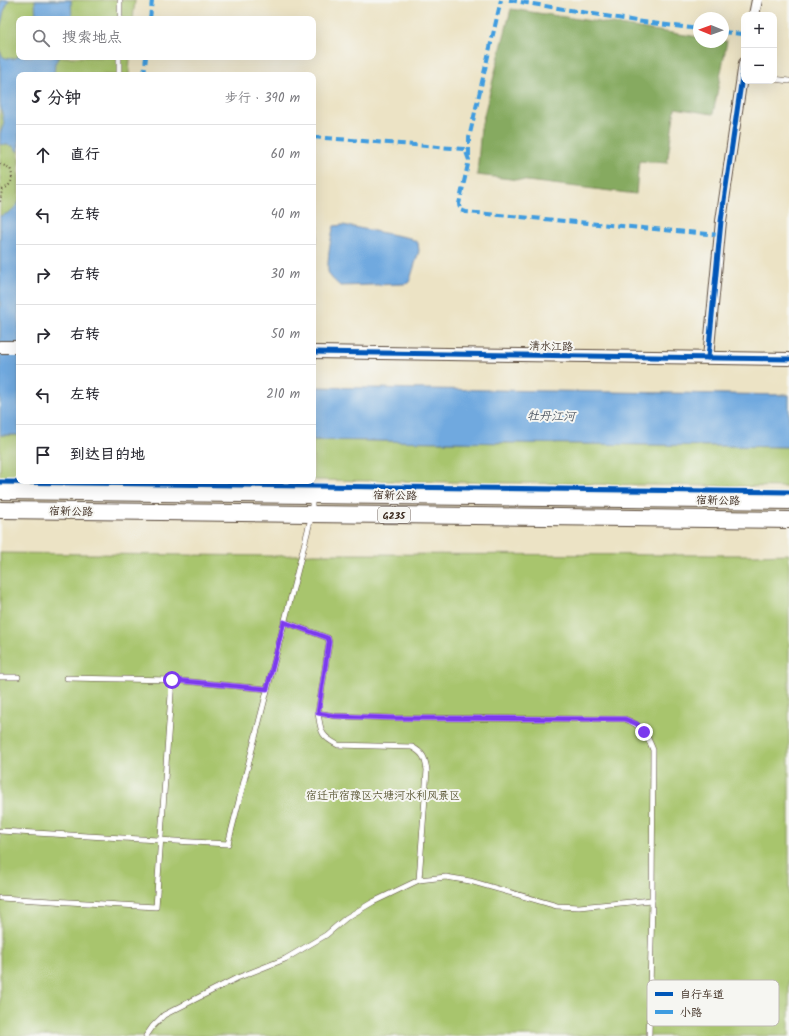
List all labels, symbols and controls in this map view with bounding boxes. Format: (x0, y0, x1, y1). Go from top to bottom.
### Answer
north arrow (693, 12, 729, 48)
map controls (741, 12, 777, 84)
button: + (741, 12, 777, 48)
search box (16, 16, 316, 60)
text: 搜索地点 (62, 26, 122, 50)
icon: search (30, 27, 52, 49)
button: − (741, 48, 777, 84)
text: 5 分钟 (32, 85, 81, 112)
text: 步行 · 390 m (225, 88, 300, 109)
text: 直行 (70, 143, 100, 167)
icon: ahead (32, 144, 54, 166)
text: 60 m (271, 144, 300, 165)
text: 左转 (70, 203, 100, 227)
icon: left (32, 204, 54, 226)
text: 40 m (271, 204, 300, 225)
text: 右转 (70, 263, 100, 287)
icon: right (32, 264, 54, 286)
text: 30 m (271, 264, 300, 285)
text: 右转 (70, 323, 100, 347)
icon: right (32, 324, 54, 346)
text: 50 m (271, 324, 300, 345)
street label: 清水江路 (529, 338, 573, 356)
text: 左转 (70, 383, 100, 407)
icon: left (32, 384, 54, 406)
text: 210 m (266, 384, 300, 405)
water label: 牡丹江河 (527, 407, 577, 426)
text: 到达目的地 (70, 443, 145, 467)
icon: arrive (32, 444, 54, 466)
street label: 宿新公路 (373, 487, 417, 505)
street label: 宿新公路 (696, 492, 740, 510)
street label: 宿新公路 (49, 503, 93, 521)
road number: G235 (378, 507, 410, 523)
route start (163, 671, 181, 689)
route end (635, 723, 653, 741)
park label: 宿迁市宿豫区六塘河水利风景区 (306, 787, 460, 805)
legend (647, 980, 779, 1026)
text: 自行车道 (680, 986, 724, 1004)
text: 小路 (680, 1004, 702, 1022)

